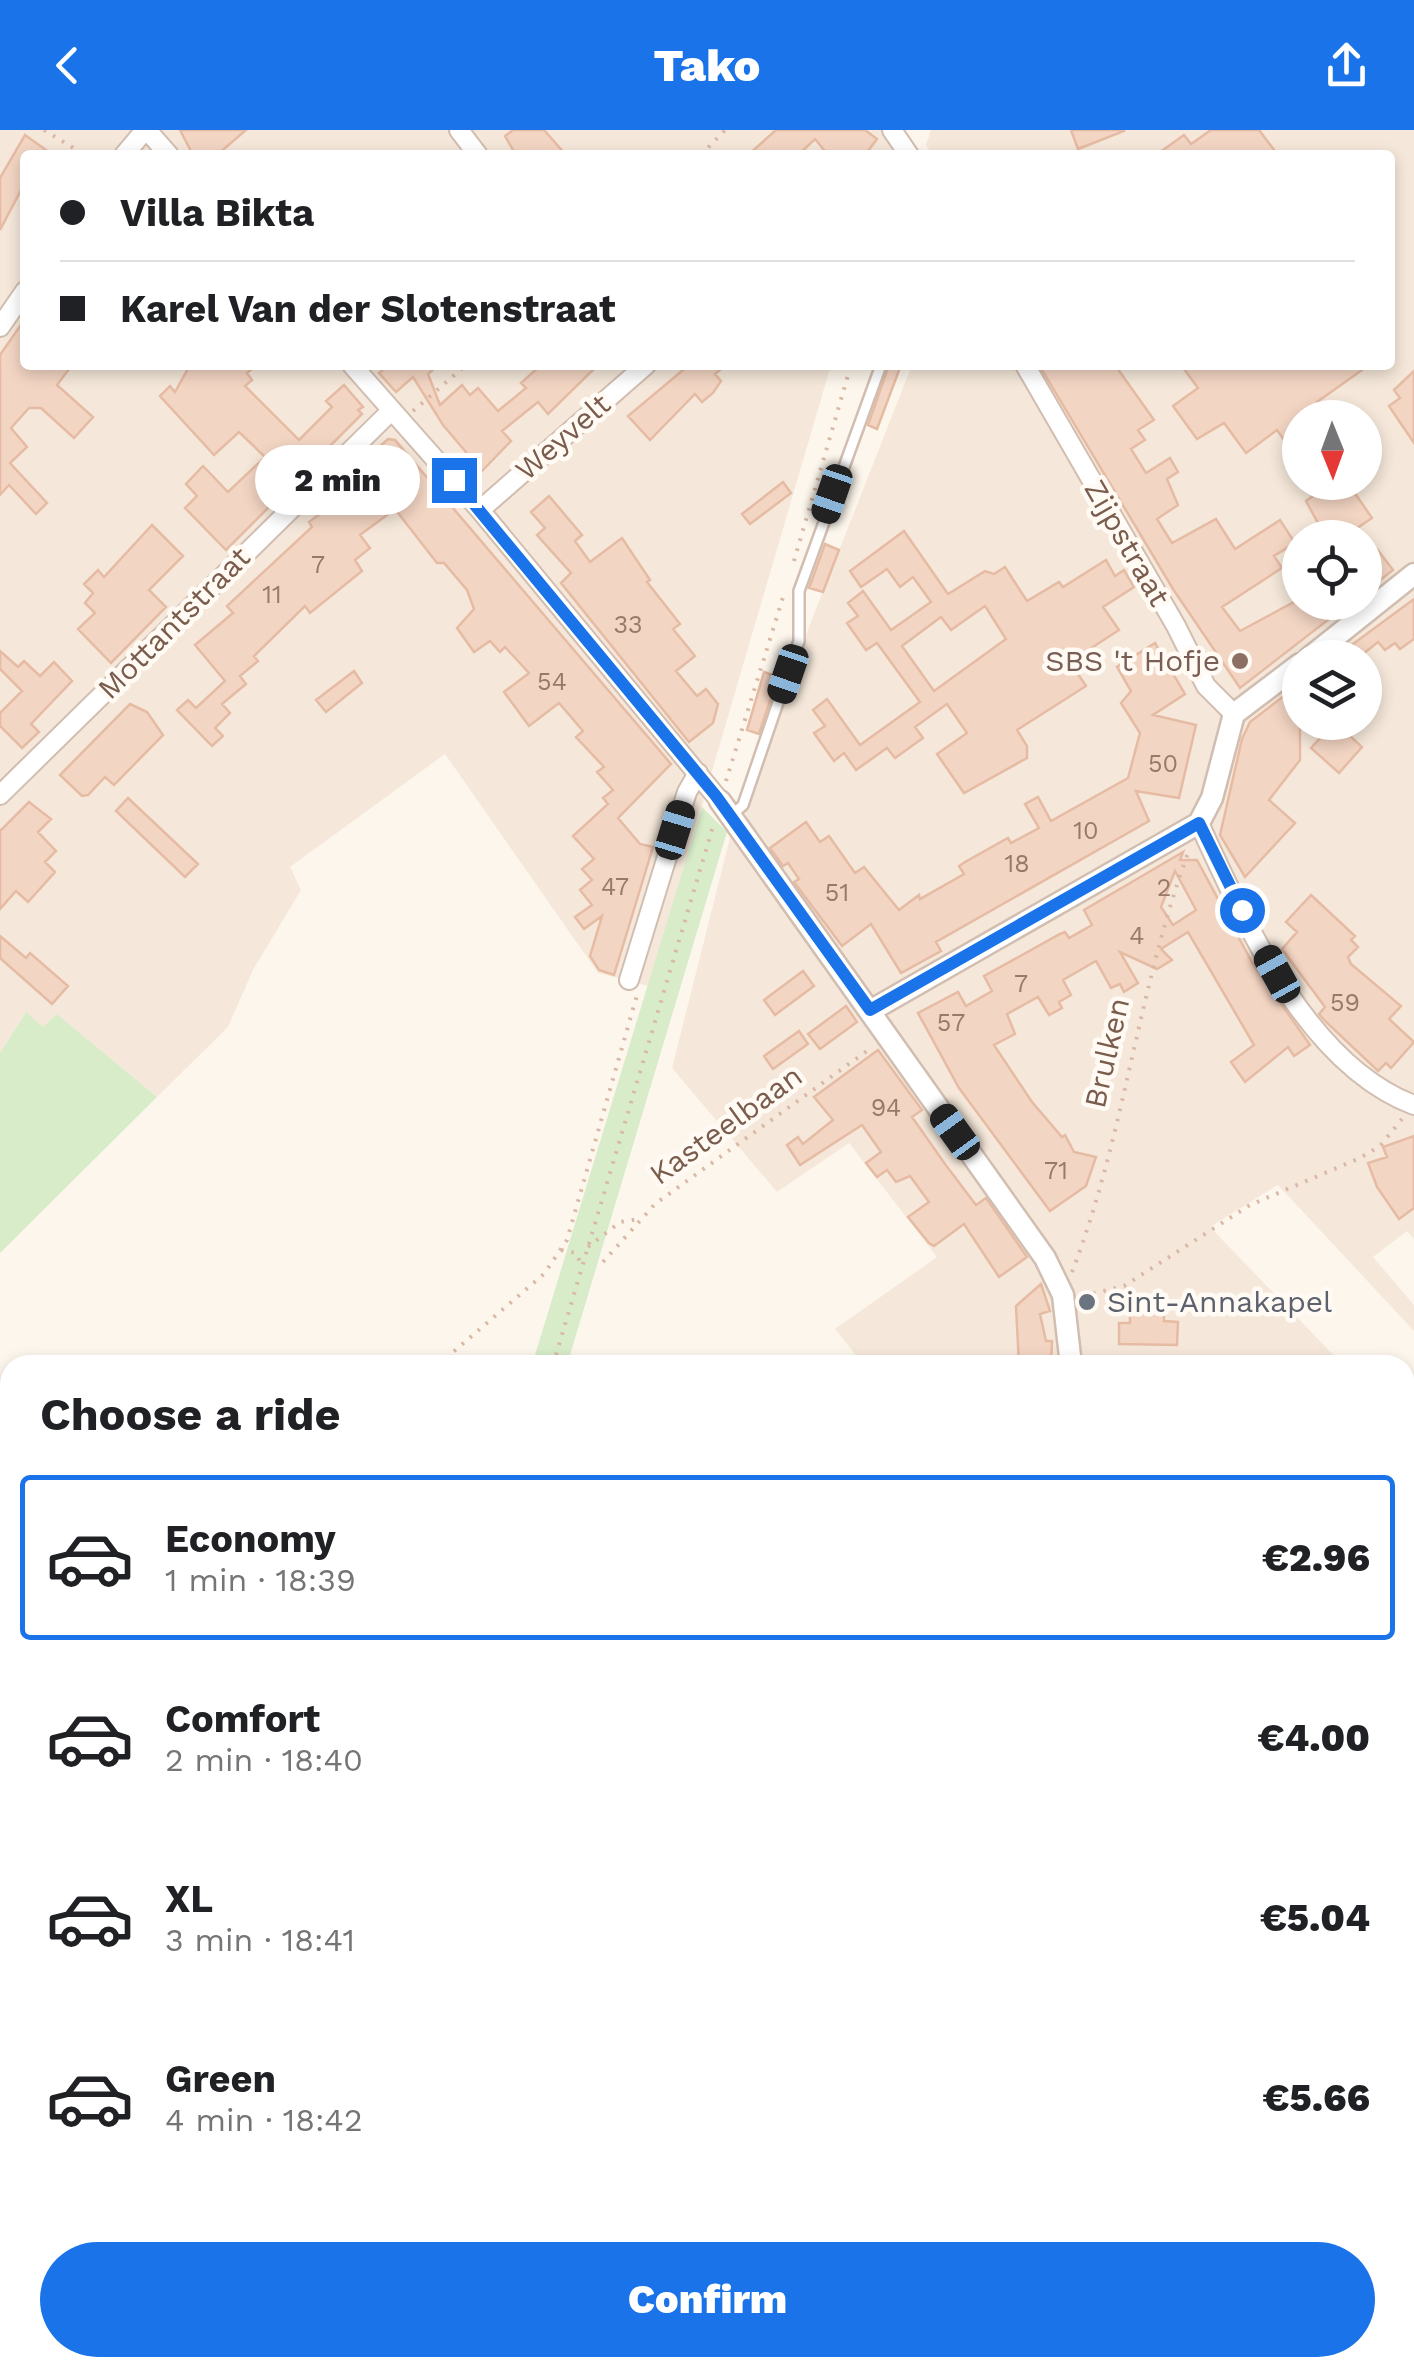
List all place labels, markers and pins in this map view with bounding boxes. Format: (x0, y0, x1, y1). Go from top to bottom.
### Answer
place label: SBS 't Hofje (1045, 643, 1220, 678)
marker: SBS 't Hofje (1229, 650, 1251, 672)
place label: Sint-Annakapel (1107, 1284, 1332, 1319)
marker: Sint-Annakapel (1076, 1291, 1098, 1313)

